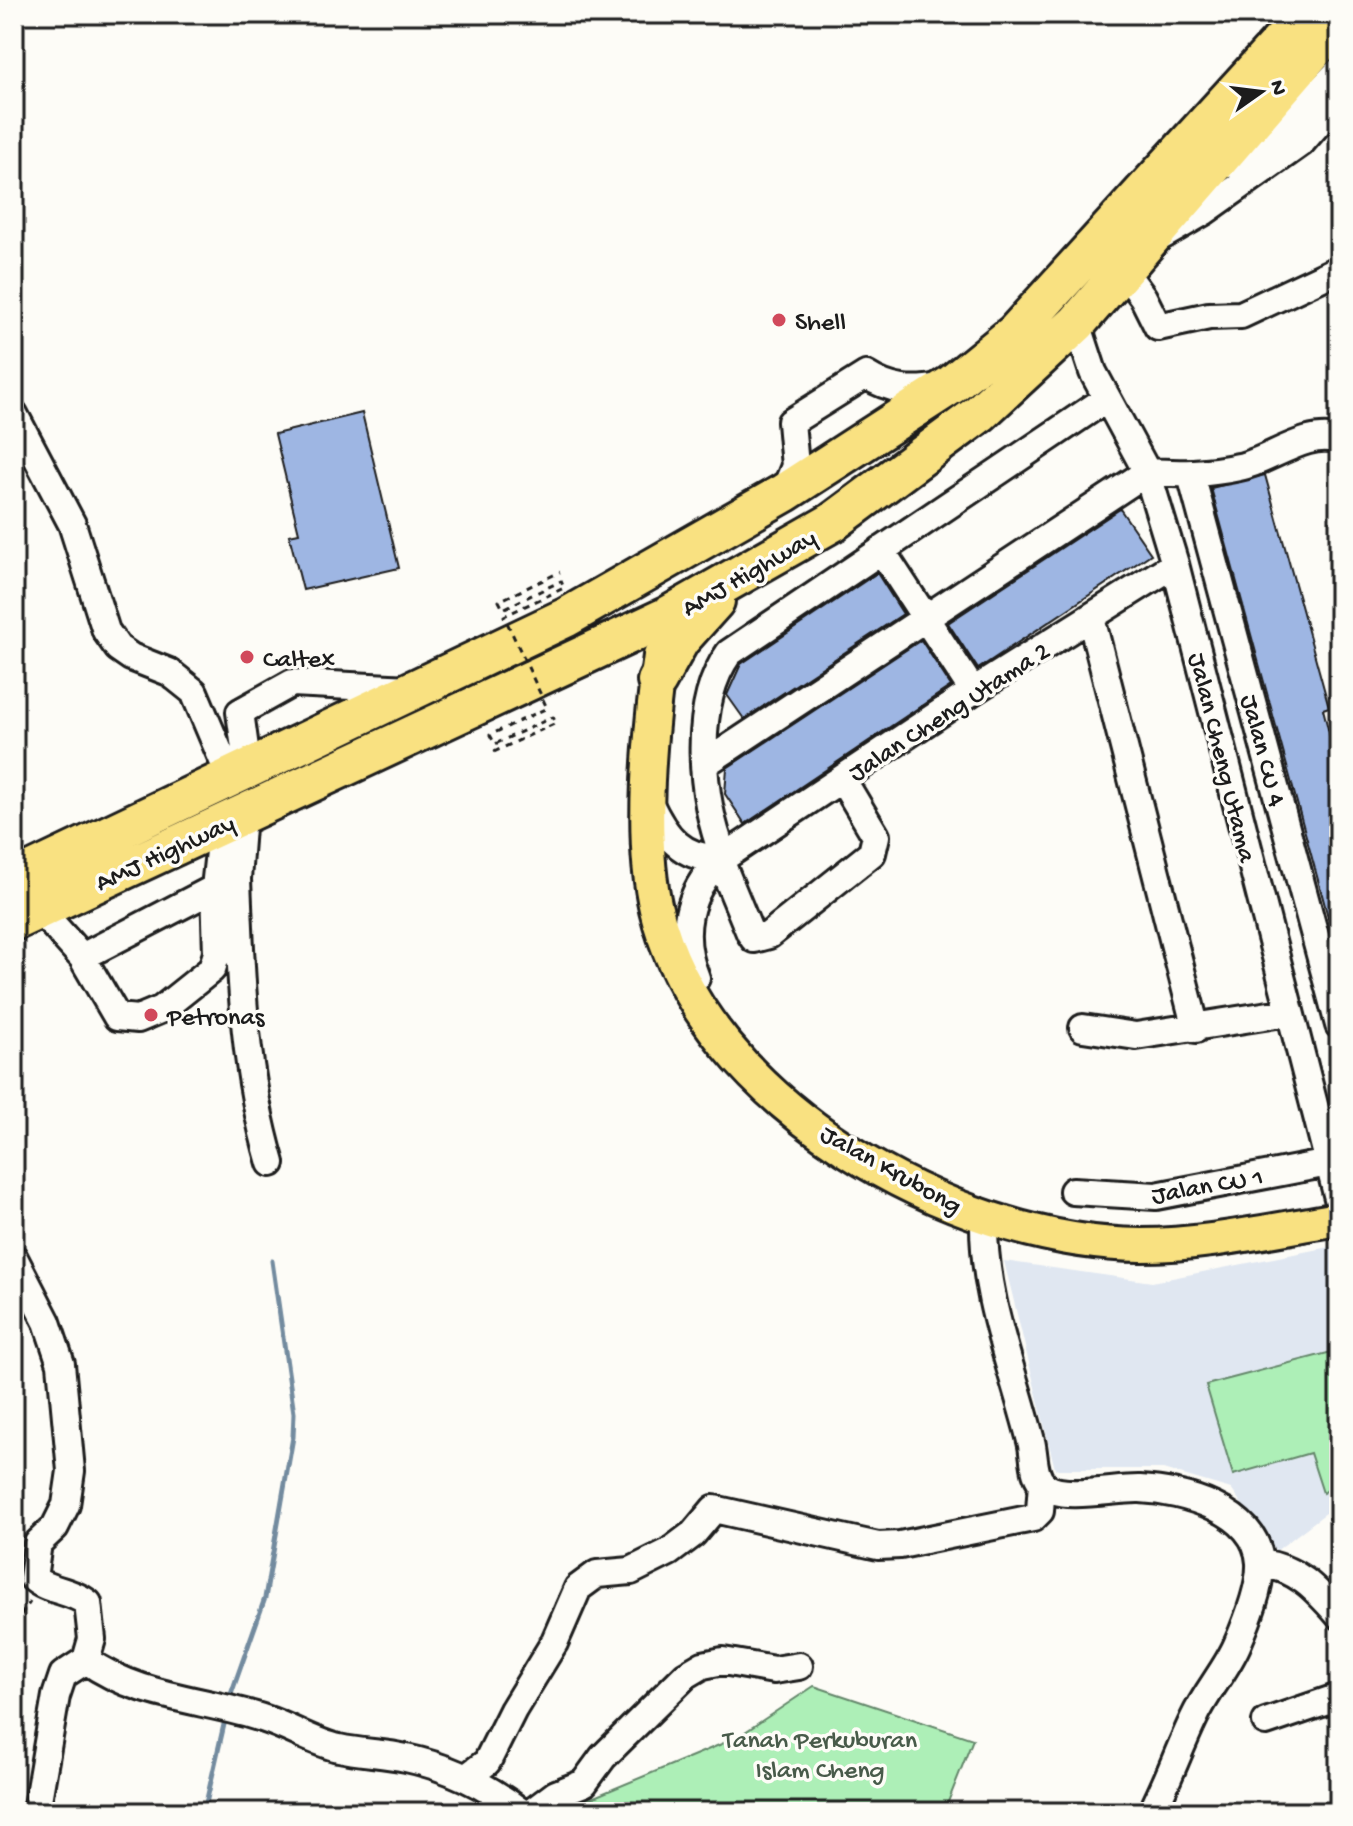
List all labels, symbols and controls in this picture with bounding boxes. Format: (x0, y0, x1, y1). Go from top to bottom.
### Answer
north arrow (1221, 52, 1301, 132)
text: N (1262, 78, 1291, 98)
place label: Shell (795, 309, 846, 340)
marker: Shell (770, 311, 788, 329)
street label: AMJ Highway (678, 524, 823, 626)
street label: Jalan Cheng Utama 2 (844, 637, 1057, 790)
place label: Caltex (263, 646, 335, 677)
marker: Caltex (238, 648, 256, 666)
street label: Jalan Cheng Utama (1179, 650, 1261, 867)
street label: Jalan CU 4 (1231, 692, 1290, 810)
street label: AMJ Highway (91, 809, 241, 901)
place label: Petronas (166, 1004, 266, 1035)
marker: Petronas (142, 1006, 160, 1024)
street label: Jalan Krubong (814, 1120, 966, 1224)
street label: Jalan CU 1 (1150, 1163, 1266, 1213)
park label: Tanah Perkuburan Islam Cheng (721, 1727, 918, 1788)

